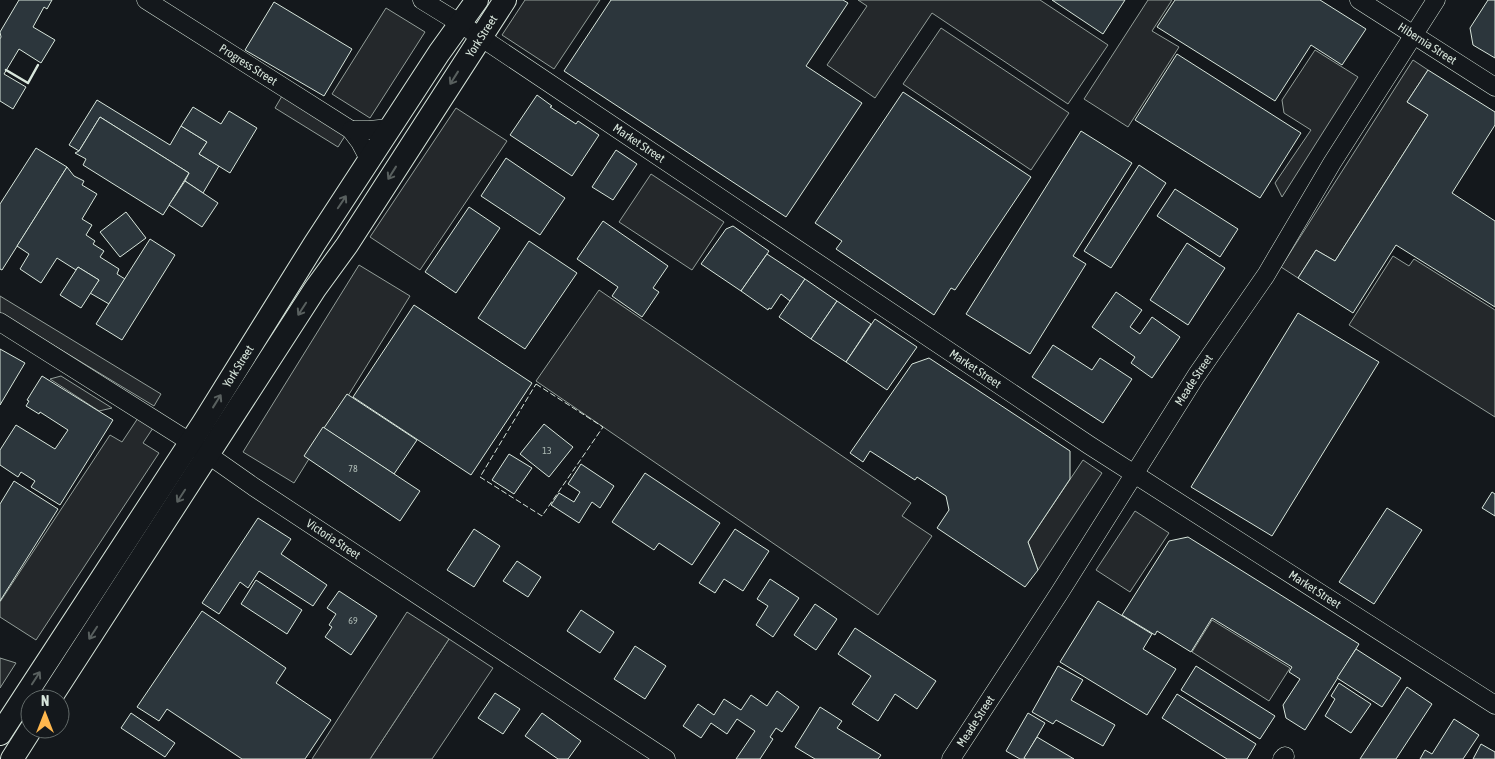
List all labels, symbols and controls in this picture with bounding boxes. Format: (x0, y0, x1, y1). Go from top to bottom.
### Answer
street label: York Street (463, 12, 501, 60)
street label: Hibernia Street (1395, 20, 1460, 68)
street label: Progress Street (217, 41, 280, 89)
one-way arrow (448, 71, 459, 85)
street label: Market Street (610, 121, 668, 166)
one-way arrow (387, 166, 397, 180)
one-way arrow (337, 196, 347, 210)
one-way arrow (297, 301, 307, 315)
street label: York Street (220, 342, 257, 390)
street label: Market Street (947, 347, 1004, 391)
street label: Meade Street (1172, 351, 1216, 408)
one-way arrow (212, 395, 222, 409)
house number: 13 (542, 445, 552, 456)
house number: 78 (348, 463, 358, 474)
one-way arrow (175, 489, 186, 503)
street label: Victoria Street (304, 516, 363, 563)
street label: Market Street (1286, 568, 1344, 612)
house number: 69 (348, 615, 358, 626)
one-way arrow (87, 625, 97, 639)
one-way arrow (31, 671, 41, 685)
north arrow (20, 689, 70, 739)
text: N (41, 693, 49, 709)
street label: Meade Street (954, 693, 998, 750)

